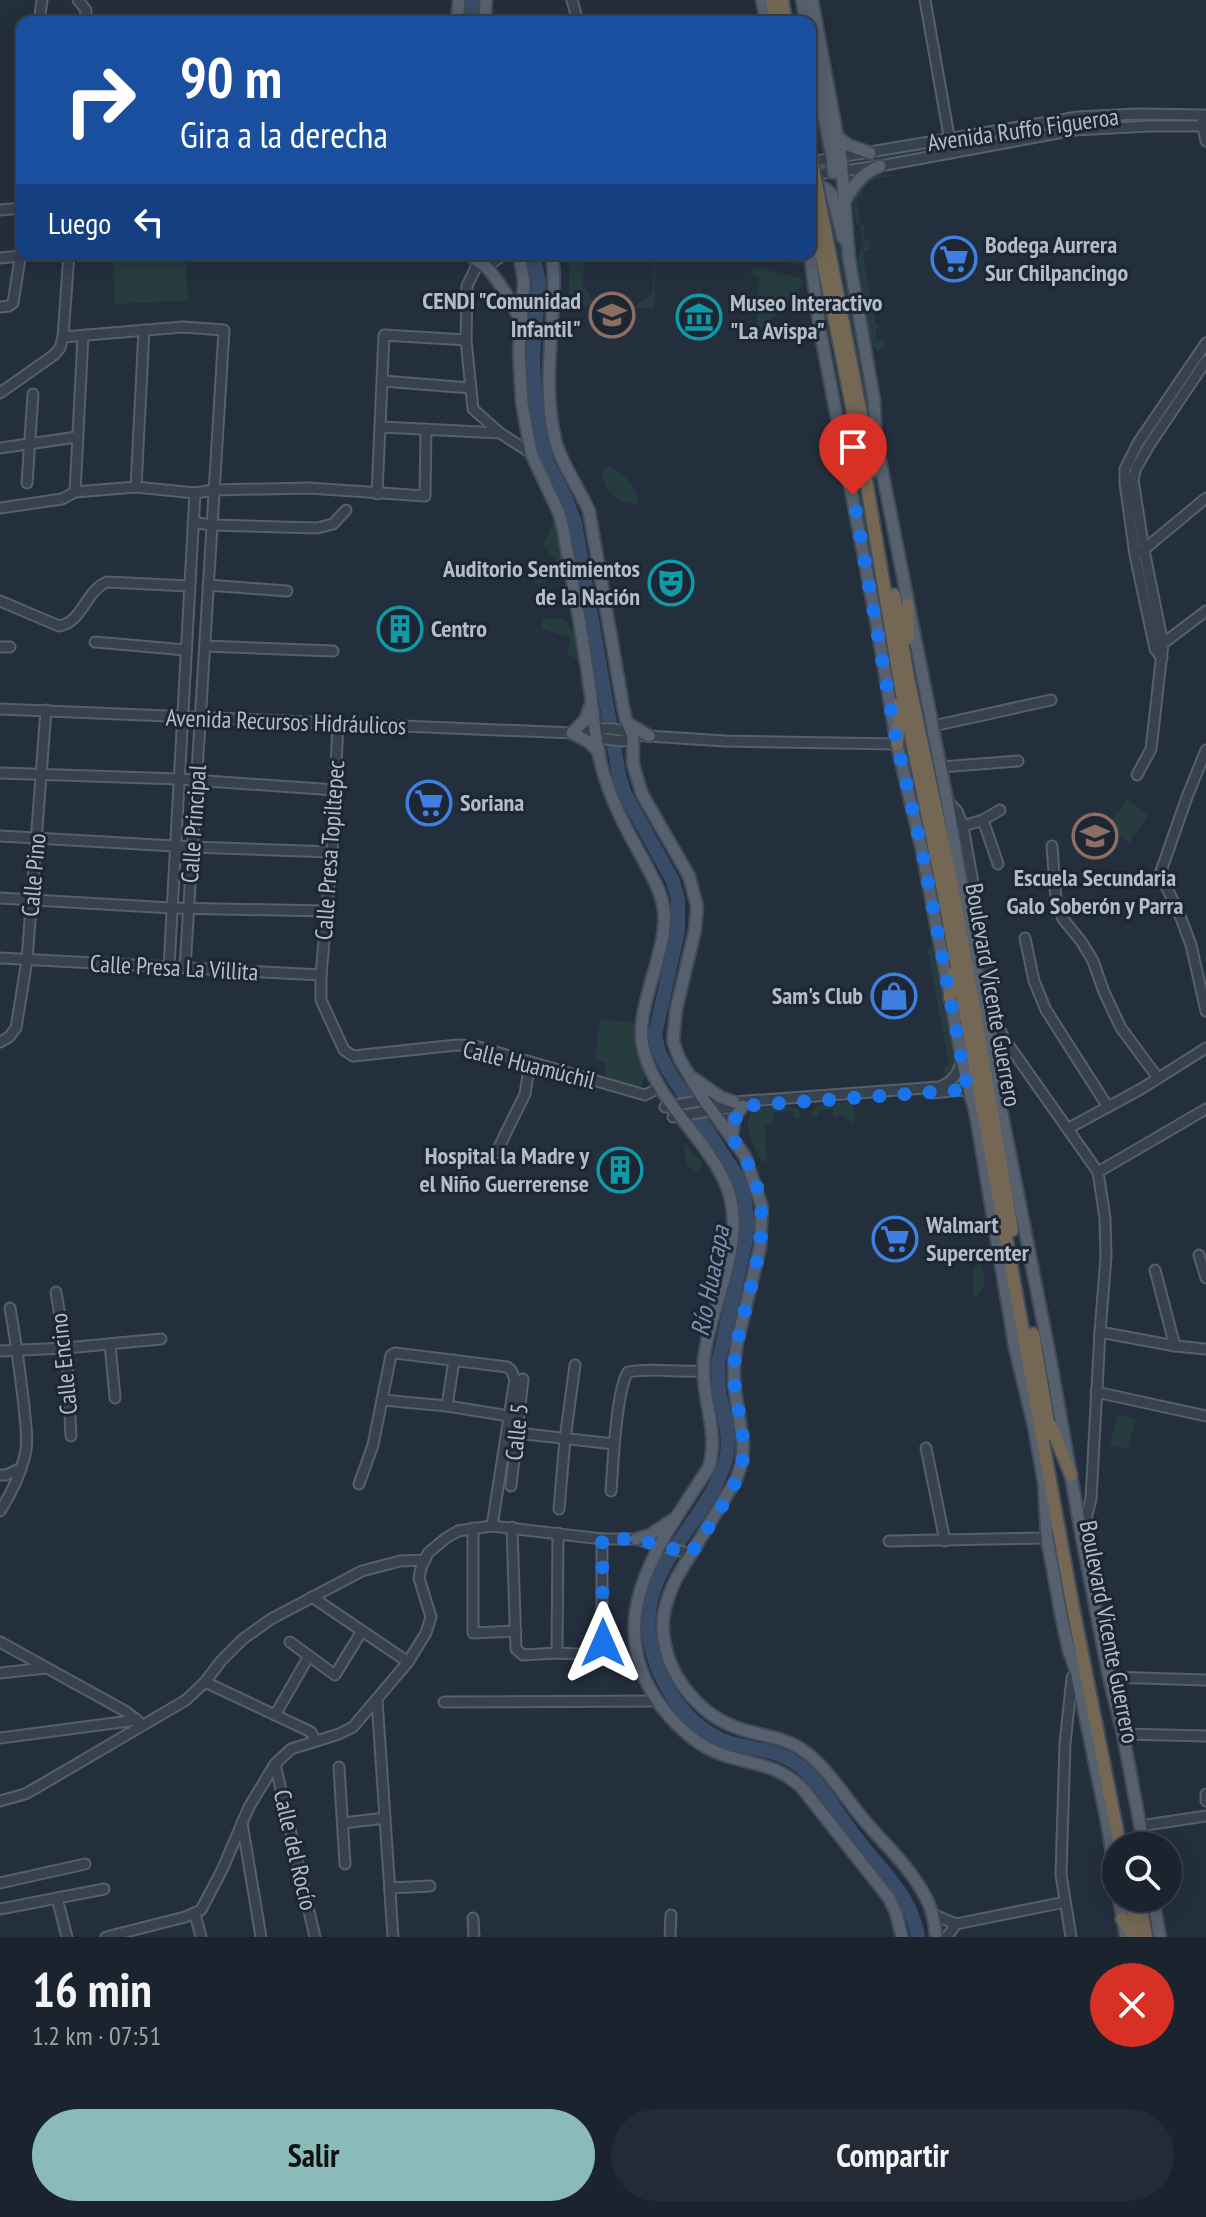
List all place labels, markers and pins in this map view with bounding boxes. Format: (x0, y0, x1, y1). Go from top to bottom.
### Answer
place label: Bodega Aurrera Sur Chilpancingo (985, 229, 1129, 288)
supermarket icon: Bodega Aurrera Sur Chilpancingo (930, 235, 978, 283)
place label: CENDI "Comunidad Infantil" (422, 285, 581, 344)
place label: Museo Interactivo "La Avispa" (730, 287, 883, 346)
school or university icon: CENDI "Comunidad Infantil" (588, 291, 636, 339)
museum icon: Museo Interactivo "La Avispa" (675, 293, 723, 341)
pin (819, 413, 887, 495)
place label: Auditorio Sentimientos de la Nación (442, 553, 640, 612)
theatre icon: Auditorio Sentimientos de la Nación (647, 559, 695, 607)
building icon: Centro (376, 605, 424, 653)
place label: Centro (431, 613, 487, 644)
supermarket icon: Soriana (405, 779, 453, 827)
place label: Soriana (460, 787, 524, 818)
school or university icon: Escuela Secundaria Galo Soberón y Parra (1071, 812, 1119, 860)
place label: Escuela Secundaria Galo Soberón y Parra (1006, 862, 1184, 921)
shop icon: Sam's Club (870, 972, 918, 1020)
place label: Sam's Club (772, 980, 863, 1011)
place label: Hospital la Madre y el Niño Guerrerense (419, 1140, 589, 1199)
building icon: Hospital la Madre y el Niño Guerrerense (596, 1146, 644, 1194)
place label: Walmart Supercenter (925, 1209, 1030, 1268)
supermarket icon: Walmart Supercenter (871, 1215, 919, 1263)

